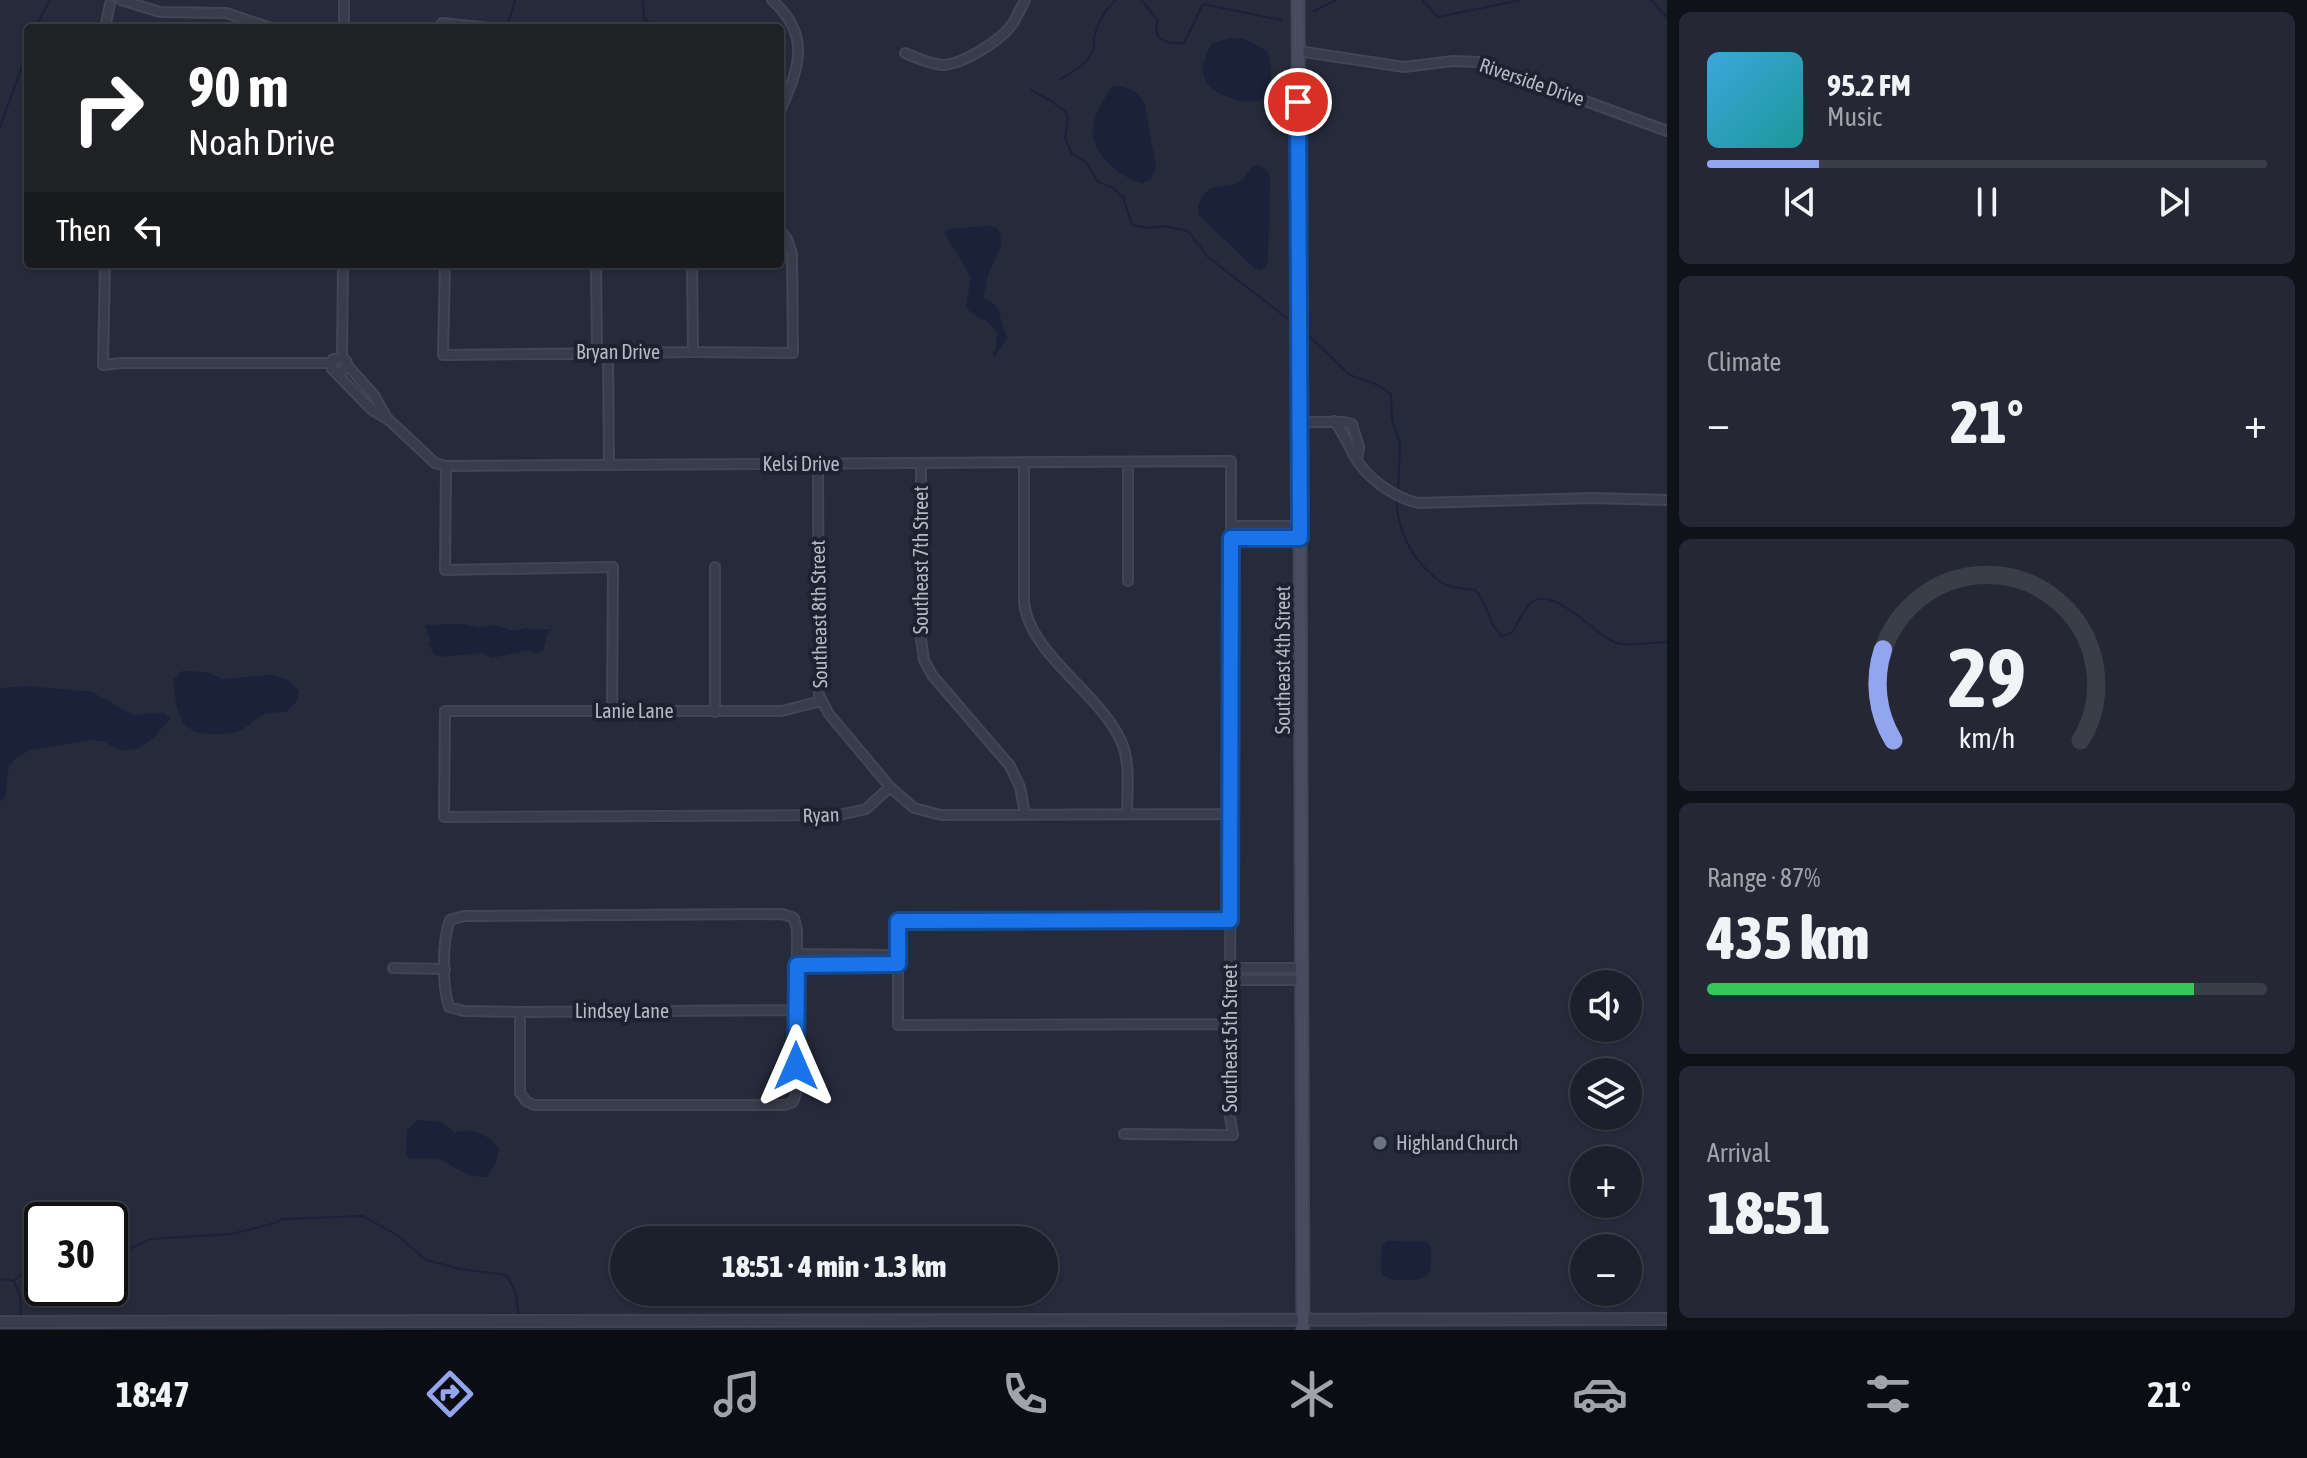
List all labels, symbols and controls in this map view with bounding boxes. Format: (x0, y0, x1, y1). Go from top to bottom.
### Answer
street label: Riverside Drive (1477, 53, 1588, 110)
text: 90 m (188, 55, 289, 119)
icon: right (56, 56, 160, 160)
pin (1264, 68, 1332, 136)
text: 95.2 FM (1827, 68, 1911, 102)
icon: arrive (1276, 80, 1320, 124)
text: Music (1827, 102, 1882, 132)
text: Noah Drive (188, 121, 335, 163)
icon: previous (1778, 180, 1822, 224)
icon: pause (1965, 180, 2009, 224)
icon: next (2152, 180, 2196, 224)
icon: left (127, 208, 171, 252)
text: Then (56, 213, 111, 247)
street label: Bryan Drive (576, 340, 660, 363)
text: Climate (1707, 347, 1781, 377)
text: 21° (1951, 387, 2023, 456)
text: − (1707, 397, 1730, 447)
text: + (2244, 397, 2267, 447)
street label: Kelsi Drive (763, 452, 840, 475)
street label: Southeast 7th Street (909, 486, 932, 634)
street label: Southeast 8th Street (806, 539, 831, 688)
street label: Southeast 4th Street (1271, 586, 1294, 734)
text: 29 (1948, 629, 2026, 725)
street label: Lanie Lane (595, 699, 673, 722)
text: km/h (1959, 721, 2015, 754)
street label: Ryan (802, 802, 840, 827)
text: Range · 87% (1707, 863, 1820, 893)
text: 435 km (1707, 903, 1869, 972)
street label: Southeast 5th Street (1218, 964, 1241, 1112)
map controls (1570, 970, 1642, 1306)
button: sound (1570, 970, 1642, 1042)
street label: Lindsey Lane (575, 999, 669, 1022)
position arrow (754, 1024, 838, 1108)
button: layers (1570, 1058, 1642, 1130)
place label: Highland Church (1396, 1131, 1518, 1154)
marker: Highland Church (1371, 1134, 1389, 1152)
text: Arrival (1707, 1138, 1771, 1168)
button: + (1570, 1146, 1642, 1218)
text: 18:51 (1707, 1178, 1830, 1247)
speed limit sign: 30 (24, 1202, 128, 1306)
button: − (1570, 1234, 1642, 1306)
text: 18:51 · 4 min · 1.3 km (722, 1249, 946, 1283)
icon: directions (422, 1366, 478, 1422)
icon: music (709, 1366, 765, 1422)
icon: phone (997, 1366, 1053, 1422)
icon: climate (1284, 1366, 1340, 1422)
icon: car (1572, 1366, 1628, 1422)
icon: filters (1860, 1366, 1916, 1422)
text: 18:47 (116, 1373, 190, 1415)
text: 21° (2147, 1373, 2191, 1415)

